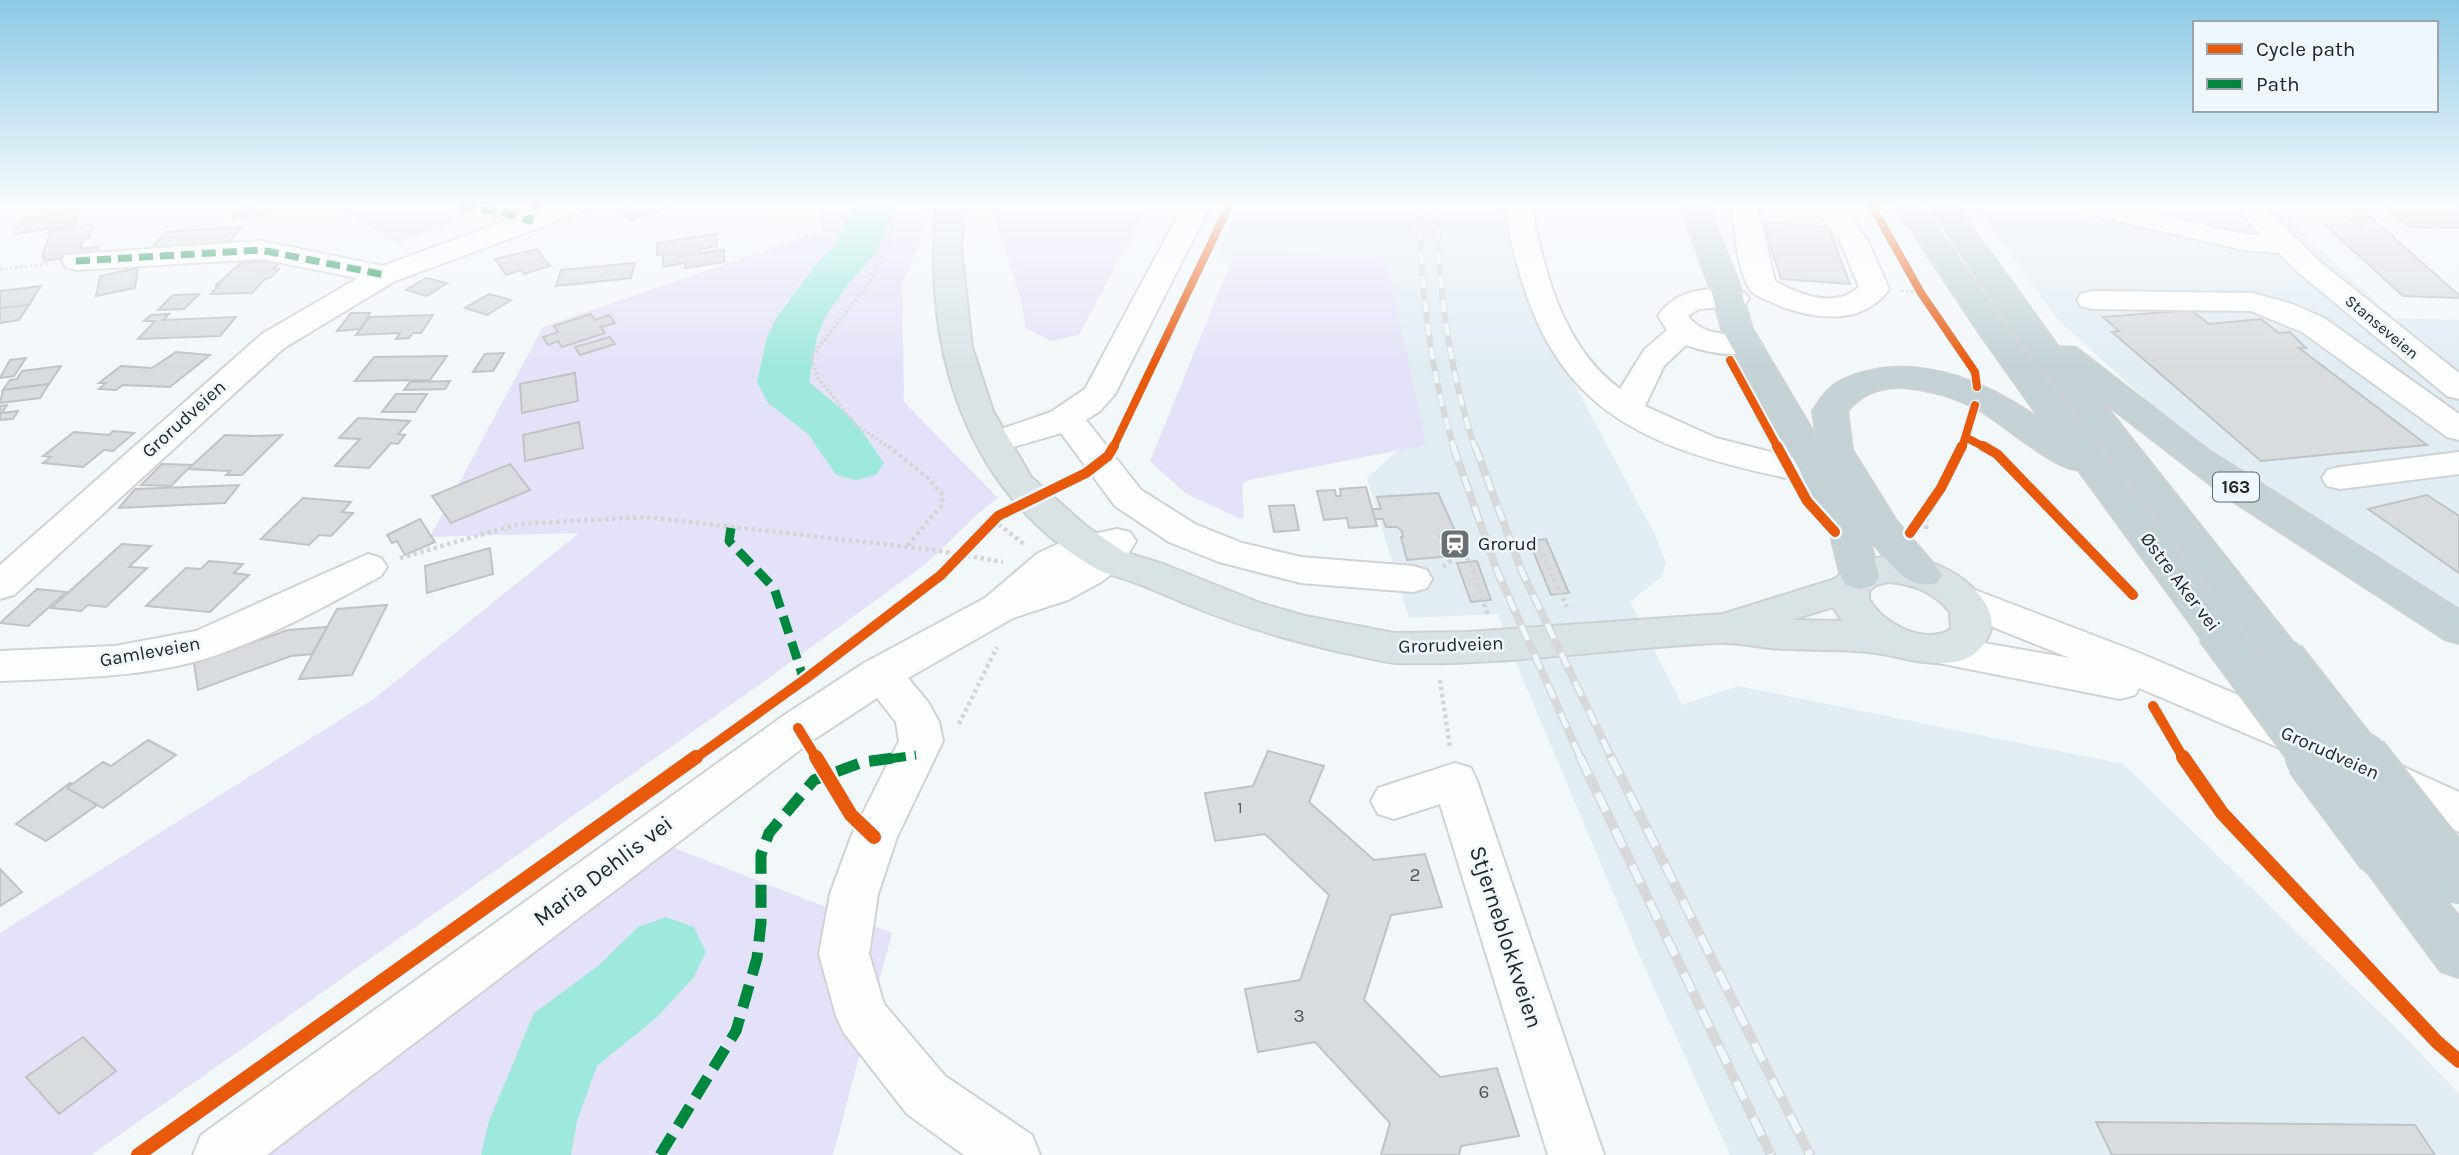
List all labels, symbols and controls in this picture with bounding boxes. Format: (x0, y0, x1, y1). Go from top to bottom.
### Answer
legend (2193, 21, 2438, 112)
text: Cycle path (2256, 37, 2356, 61)
text: Path (2256, 72, 2300, 96)
street label: Stanseveien (2342, 291, 2422, 363)
street label: Grorudveien (138, 376, 230, 462)
road number: 163 (2213, 472, 2259, 502)
station icon: Grorud (1438, 527, 1472, 561)
street label: Østre Aker vei (2136, 528, 2224, 636)
place label: Grorud (1478, 533, 1537, 555)
street label: Gamleveien (98, 632, 202, 672)
street label: Grorudveien (1398, 632, 1504, 658)
street label: Grorudveien (2277, 722, 2383, 784)
house number: 1 (1237, 798, 1243, 817)
street label: Maria Dehlis vei (528, 810, 678, 932)
street label: Stjerneblokkveien (1464, 842, 1548, 1032)
house number: 2 (1409, 864, 1421, 886)
house number: 3 (1293, 1005, 1305, 1027)
house number: 6 (1479, 1081, 1489, 1103)

